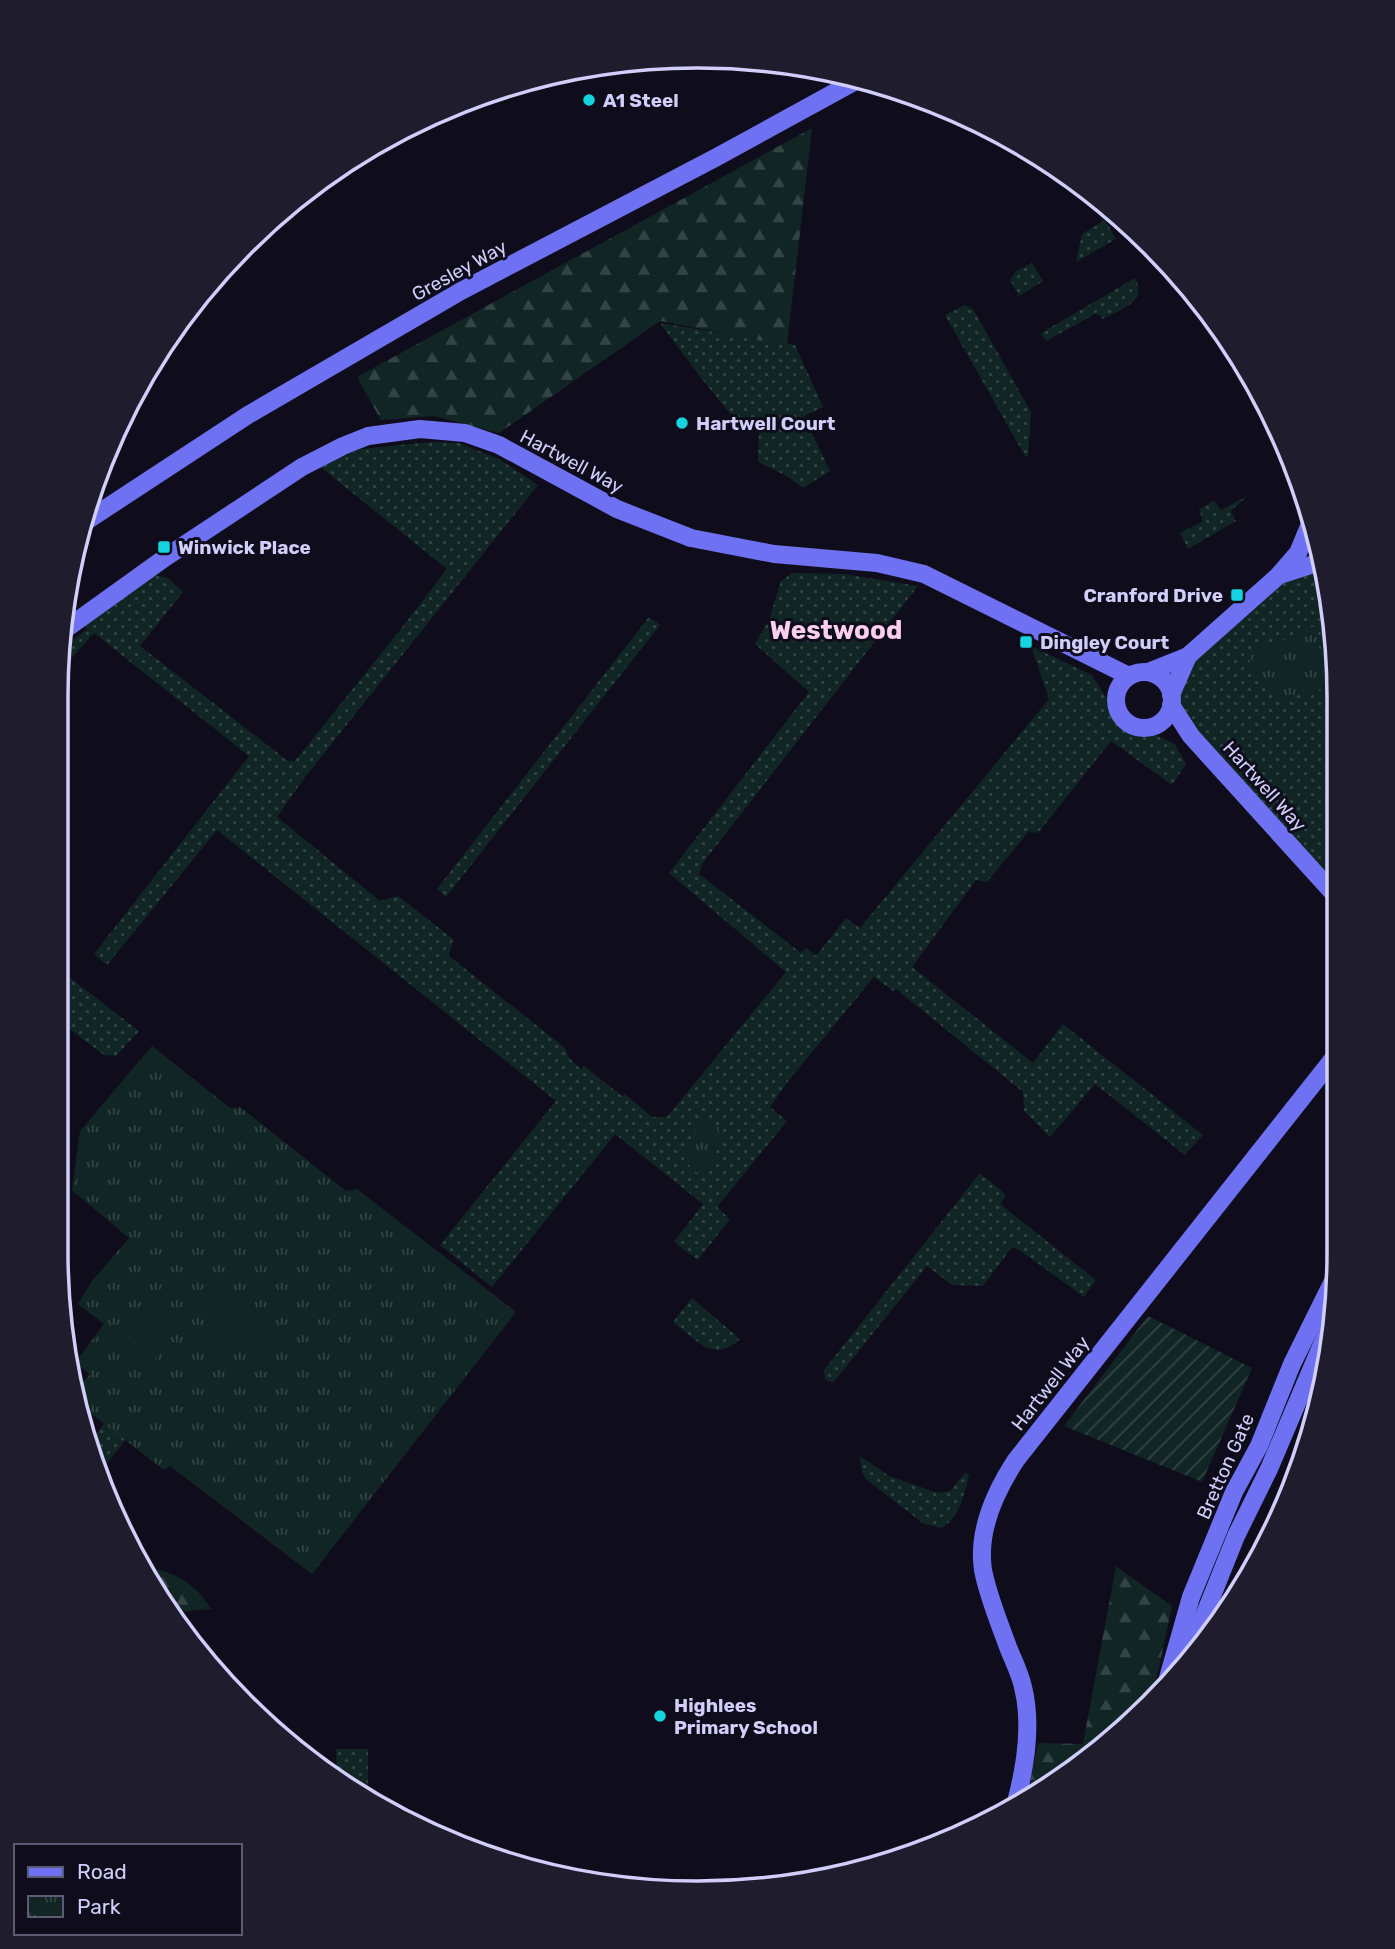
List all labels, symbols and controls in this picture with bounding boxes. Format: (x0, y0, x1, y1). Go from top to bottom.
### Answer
place label: A1 Steel (603, 89, 679, 112)
marker: A1 Steel (581, 92, 597, 108)
street label: Gresley Way (408, 235, 511, 306)
place label: Hartwell Court (696, 412, 835, 435)
marker: Hartwell Court (674, 415, 690, 431)
street label: Hartwell Way (516, 425, 627, 498)
place label: Winwick Place (178, 536, 311, 559)
marker: Winwick Place (156, 539, 172, 555)
place label: Cranford Drive (1084, 584, 1223, 607)
marker: Cranford Drive (1229, 587, 1245, 603)
district label: Westwood (770, 615, 902, 646)
place label: Dingley Court (1040, 631, 1169, 654)
marker: Dingley Court (1018, 634, 1034, 650)
street label: Hartwell Way (1218, 736, 1311, 836)
street label: Hartwell Way (1006, 1332, 1094, 1435)
street label: Bretton Gate (1192, 1410, 1259, 1523)
place label: Highlees Primary School (674, 1694, 818, 1739)
marker: Highlees Primary School (652, 1708, 668, 1724)
legend (14, 1844, 242, 1935)
text: Road (77, 1859, 127, 1884)
text: Park (77, 1894, 121, 1919)

